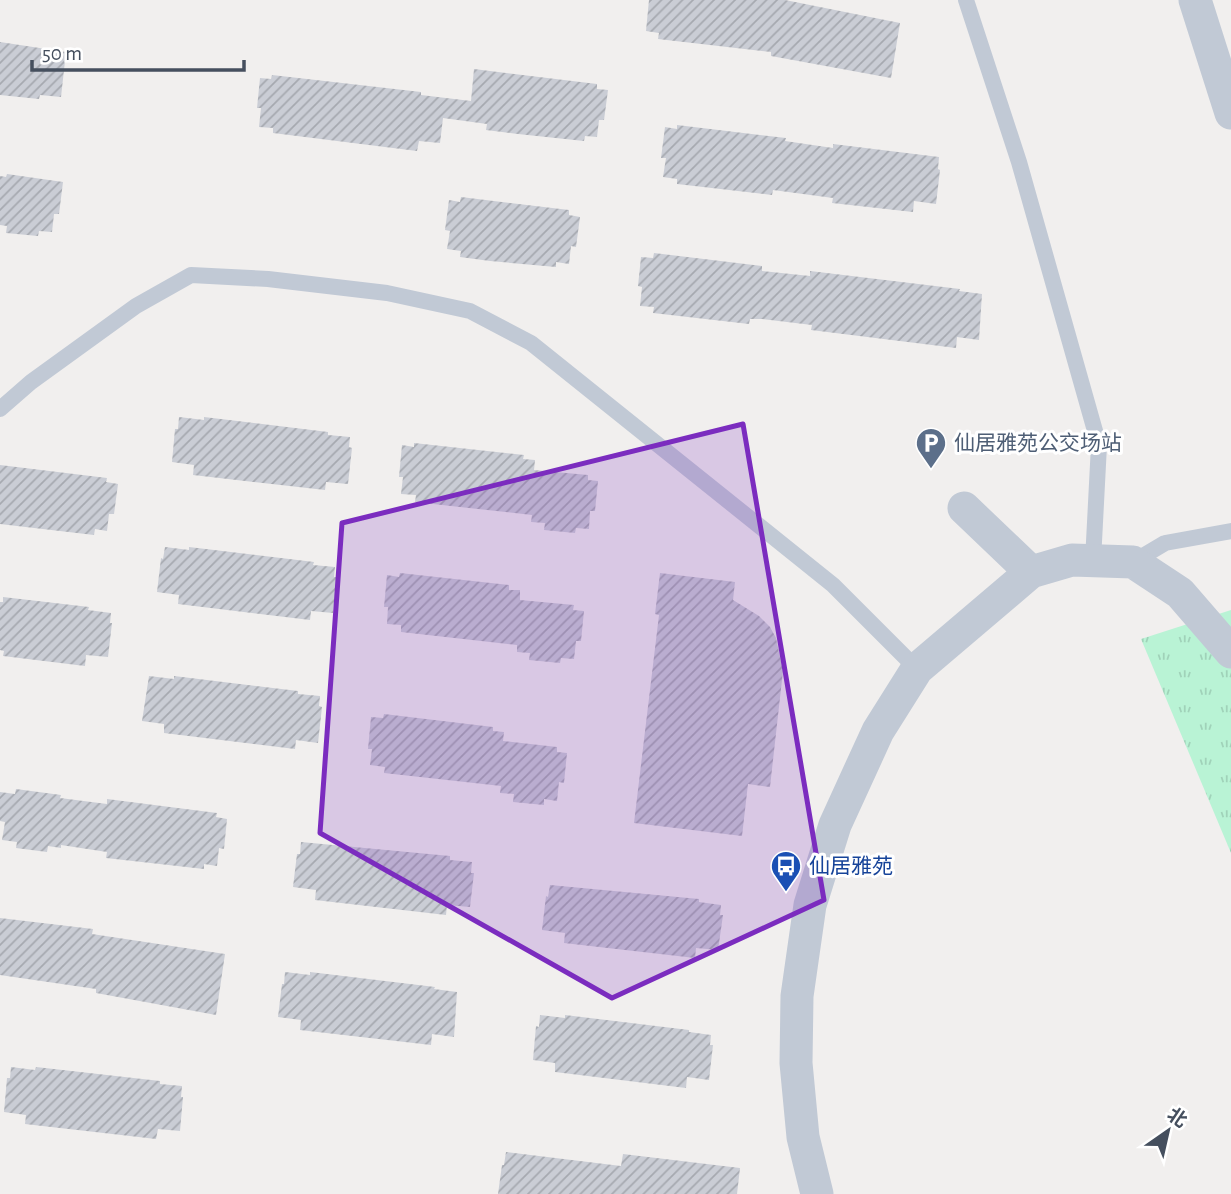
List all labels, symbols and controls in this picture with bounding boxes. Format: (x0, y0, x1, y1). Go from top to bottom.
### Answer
scale bar (32, 28, 243, 72)
text: 50 m (42, 43, 82, 64)
parking icon: 仙居雅苑公交场站 (914, 426, 948, 470)
place label: 仙居雅苑公交场站 (954, 432, 1122, 454)
bus stop icon: 仙居雅苑 (769, 849, 803, 893)
place label: 仙居雅苑 (809, 855, 893, 877)
north arrow (1133, 1096, 1203, 1166)
text: 北 (1163, 1104, 1190, 1131)

